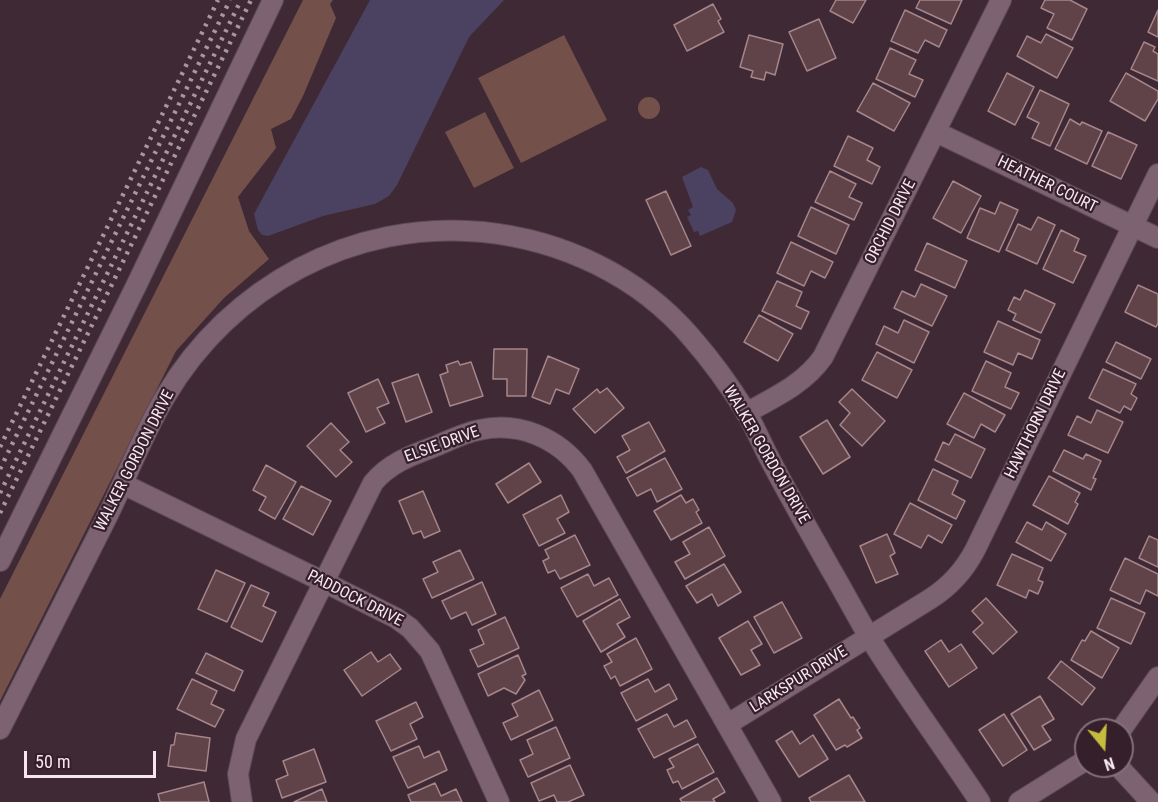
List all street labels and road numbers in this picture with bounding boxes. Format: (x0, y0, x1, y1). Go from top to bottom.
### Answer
street label: HEATHER COURT (994, 153, 1100, 217)
street label: ORCHID DRIVE (861, 176, 921, 268)
street label: HAWTHORN DRIVE (1001, 366, 1071, 482)
street label: WALKER GORDON DRIVE (719, 383, 813, 527)
street label: WALKER GORDON DRIVE (91, 387, 179, 535)
street label: ELSIE DRIVE (402, 423, 482, 467)
street label: PADDOCK DRIVE (304, 567, 406, 631)
street label: LARKSPUR DRIVE (747, 642, 851, 718)

